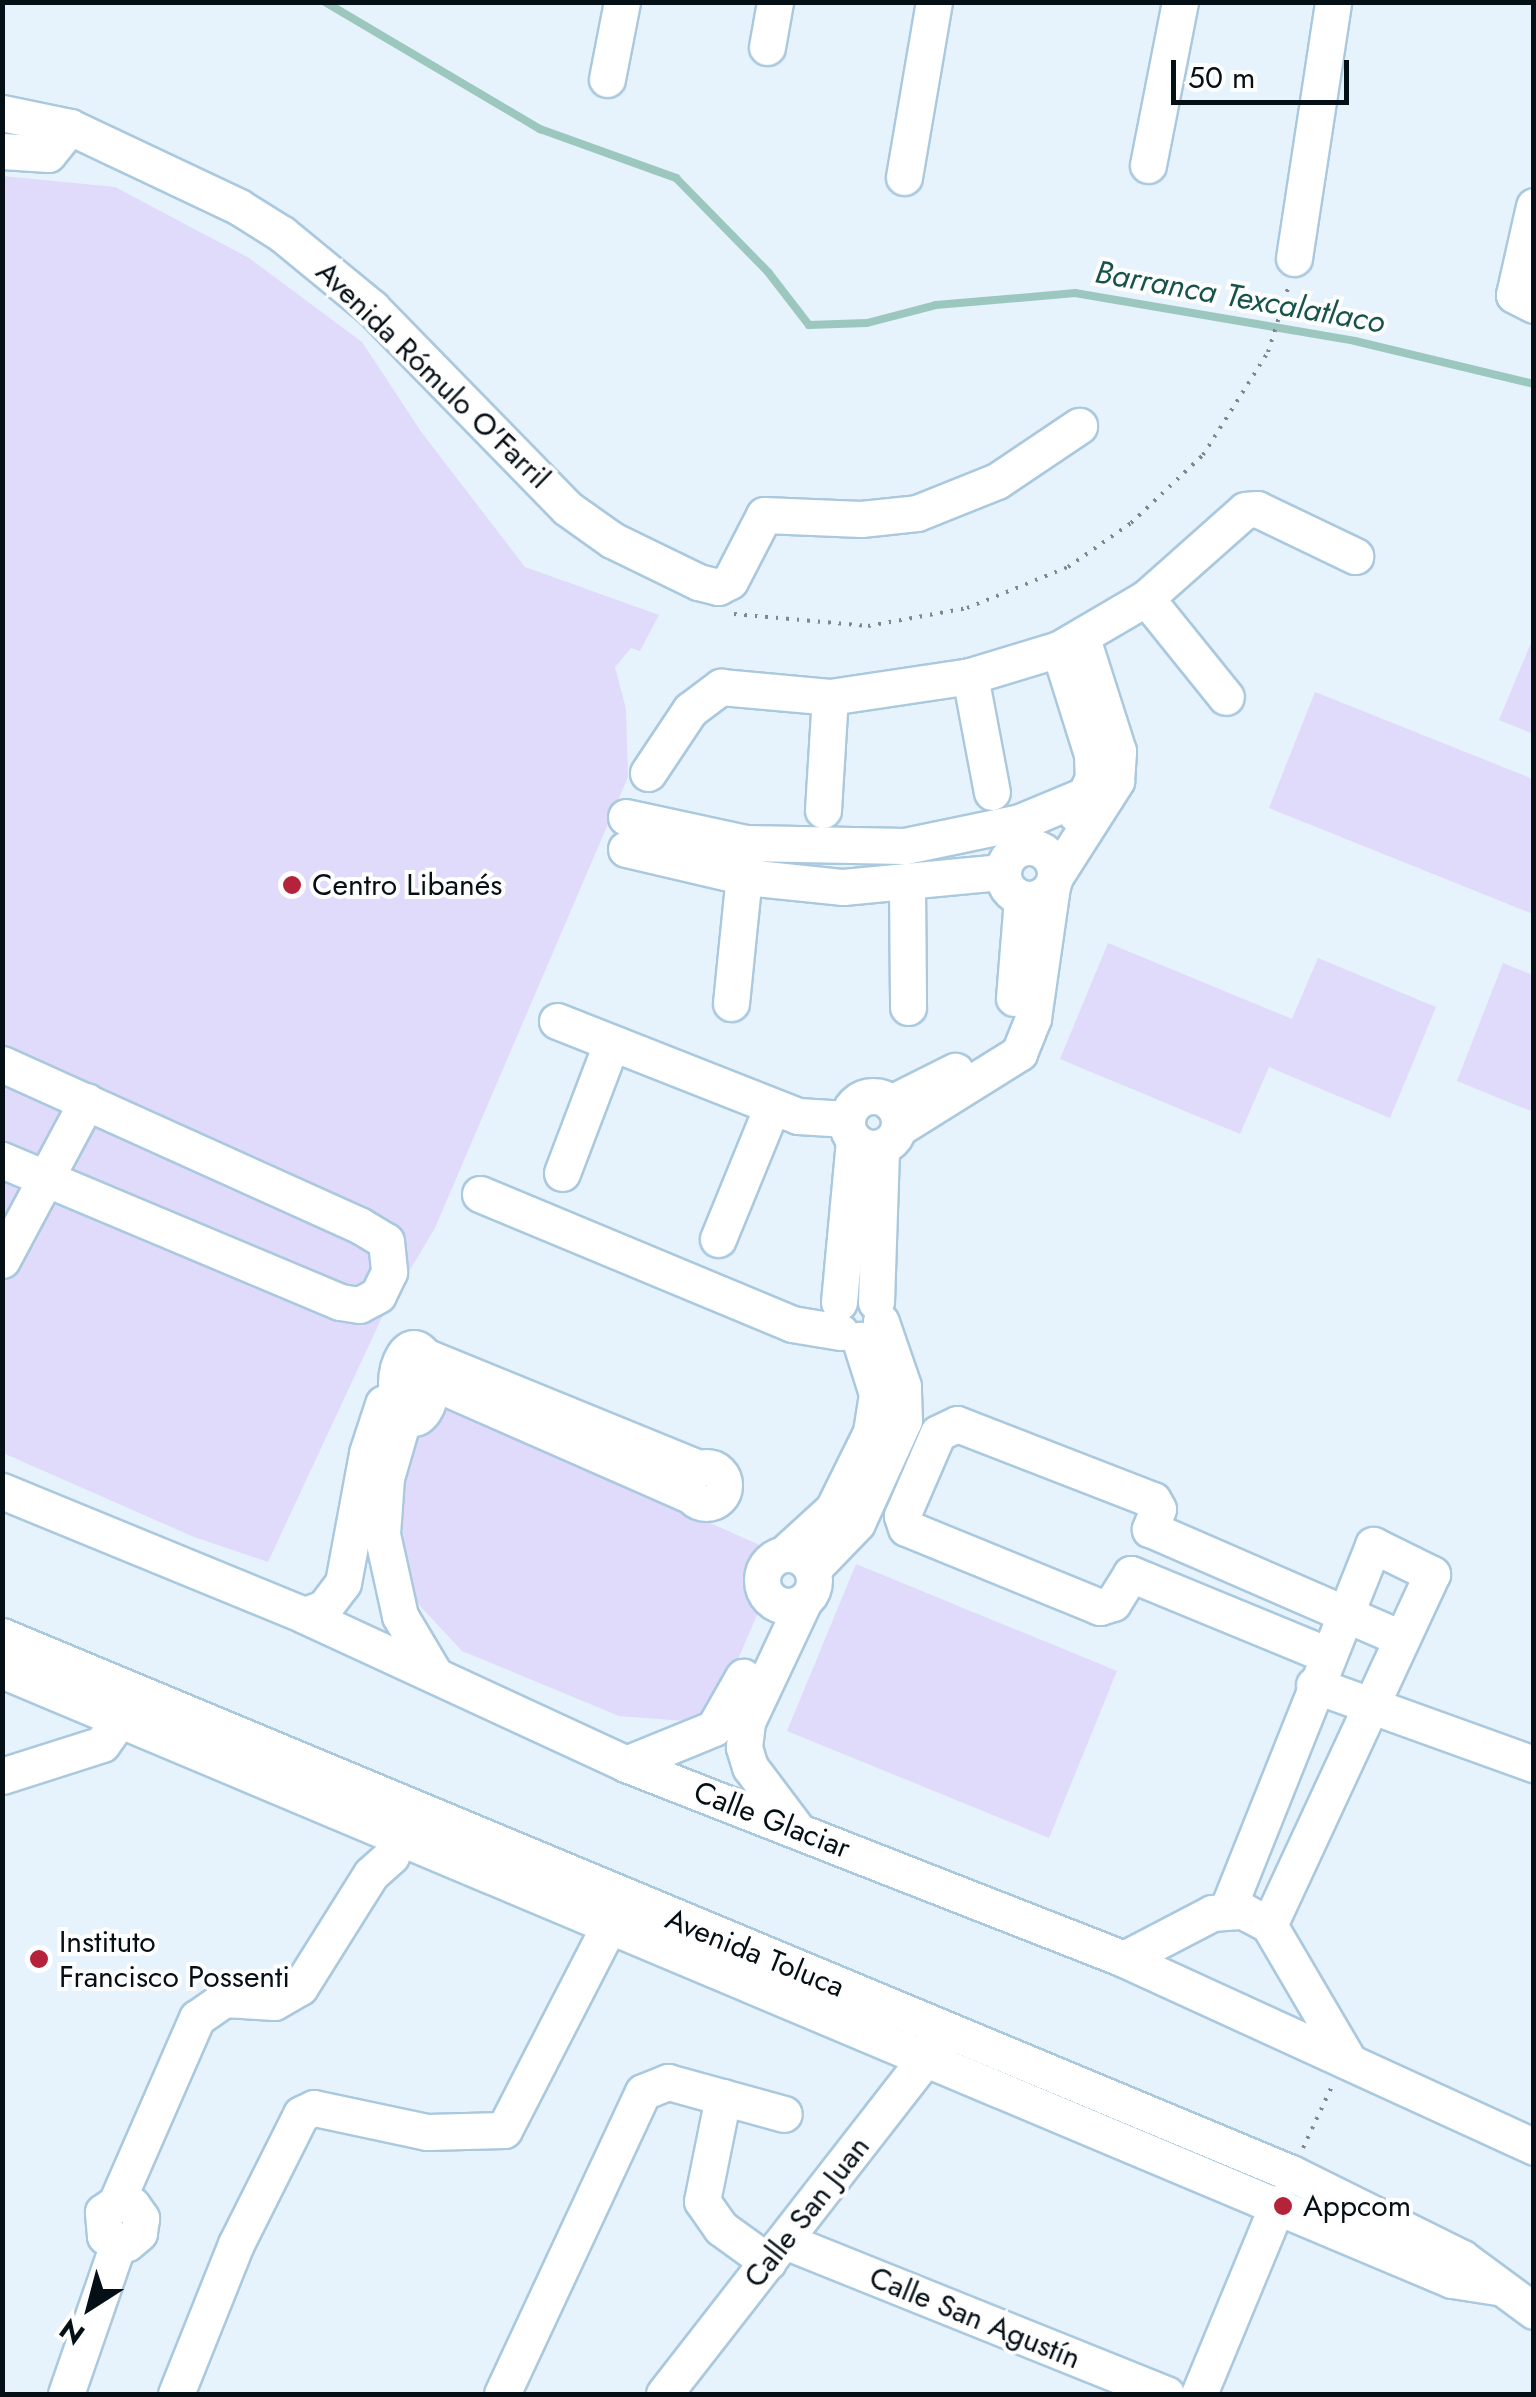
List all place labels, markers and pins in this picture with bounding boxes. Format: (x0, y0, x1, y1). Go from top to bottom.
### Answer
place label: Centro Libanés (312, 867, 502, 903)
marker: Centro Libanés (281, 874, 303, 896)
place label: Instituto Francisco Possenti (59, 1924, 290, 1994)
marker: Instituto Francisco Possenti (28, 1948, 50, 1970)
place label: Appcom (1303, 2188, 1411, 2224)
marker: Appcom (1272, 2195, 1294, 2217)

